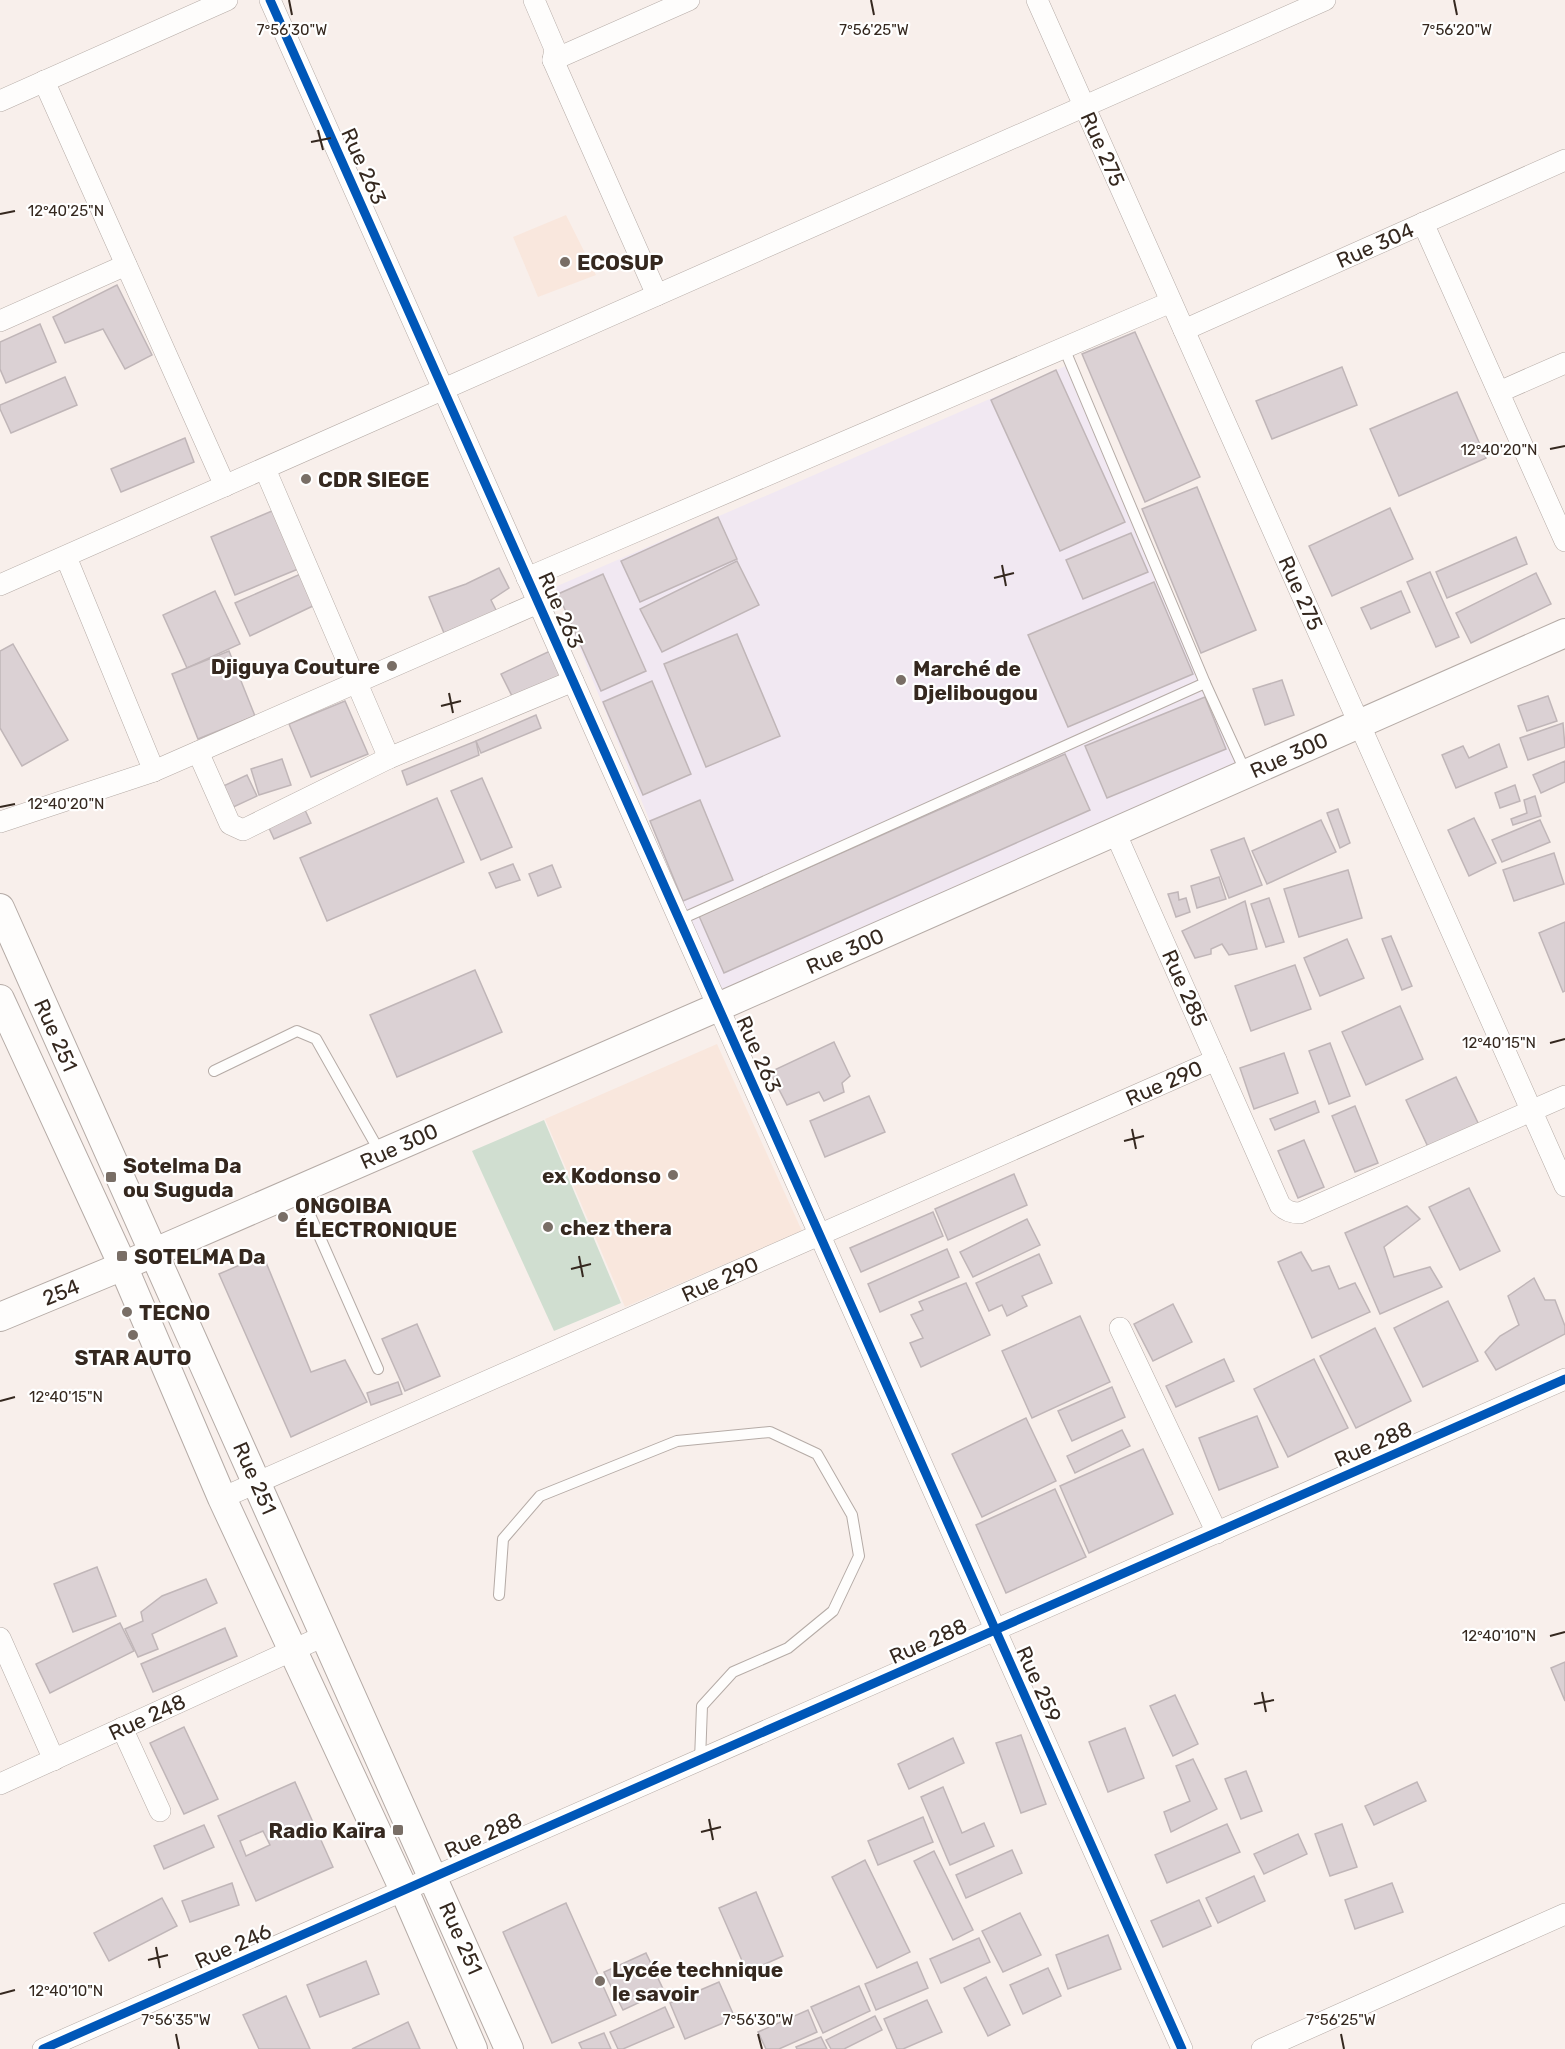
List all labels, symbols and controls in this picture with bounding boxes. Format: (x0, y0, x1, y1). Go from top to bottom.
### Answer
text: 7°56'30"W (257, 21, 327, 39)
text: 7°56'25"W (839, 21, 909, 39)
text: 7°56'20"W (1422, 21, 1492, 39)
street label: Rue 275 (1076, 108, 1130, 190)
street label: Rue 263 (336, 124, 392, 208)
text: 12°40'25"N (28, 202, 104, 220)
street label: Rue 304 (1332, 217, 1418, 273)
place label: ECOSUP (577, 250, 663, 275)
marker: ECOSUP (558, 255, 572, 269)
text: 12°40'20"N (1461, 441, 1537, 459)
place label: CDR SIEGE (318, 467, 429, 492)
marker: CDR SIEGE (299, 472, 313, 486)
street label: Rue 275 (1274, 552, 1328, 634)
street label: Rue 263 (533, 568, 589, 652)
place label: Djiguya Couture (211, 654, 380, 679)
place label: Marché de Djelibougou (913, 656, 1038, 705)
marker: Djiguya Couture (385, 659, 399, 673)
marker: Marché de Djelibougou (894, 673, 908, 687)
street label: Rue 300 (1246, 727, 1332, 783)
text: 12°40'20"N (28, 795, 104, 813)
street label: Rue 300 (802, 923, 888, 979)
street label: Rue 285 (1157, 946, 1213, 1030)
street label: Rue 251 (29, 995, 83, 1075)
street label: Rue 263 (731, 1012, 787, 1096)
text: 12°40'15"N (1462, 1034, 1536, 1052)
street label: Rue 290 (1122, 1055, 1206, 1111)
street label: Rue 300 (356, 1118, 442, 1174)
place label: Sotelma Da ou Suguda (123, 1153, 242, 1202)
place label: ex Kodonso (542, 1163, 661, 1188)
marker: ex Kodonso (666, 1168, 680, 1182)
marker: Sotelma Da ou Suguda (104, 1170, 118, 1184)
place label: ONGOIBA ÉLECTRONIQUE (295, 1193, 457, 1242)
marker: ONGOIBA ÉLECTRONIQUE (276, 1210, 290, 1224)
place label: chez thera (560, 1215, 672, 1240)
marker: chez thera (541, 1220, 555, 1234)
place label: SOTELMA Da (134, 1244, 266, 1269)
marker: SOTELMA Da (115, 1249, 129, 1263)
street label: Rue 290 (678, 1251, 762, 1307)
street label: 254 (39, 1273, 83, 1311)
place label: TECNO (139, 1300, 210, 1325)
marker: TECNO (120, 1305, 134, 1319)
marker: STAR AUTO (126, 1328, 140, 1342)
place label: STAR AUTO (75, 1345, 191, 1370)
text: 12°40'15"N (29, 1388, 103, 1406)
street label: Rue 288 (1330, 1416, 1416, 1472)
street label: Rue 251 (228, 1438, 282, 1518)
street label: Rue 288 (885, 1613, 971, 1669)
text: 12°40'10"N (1462, 1627, 1536, 1645)
street label: Rue 259 (1011, 1642, 1067, 1726)
street label: Rue 248 (105, 1688, 189, 1746)
street label: Rue 288 (440, 1807, 526, 1863)
place label: Radio Kaïra (269, 1818, 386, 1843)
marker: Radio Kaïra (391, 1823, 405, 1837)
street label: Rue 251 (434, 1898, 488, 1978)
street label: Rue 246 (191, 1918, 275, 1974)
place label: Lycée technique le savoir (612, 1957, 783, 2006)
marker: Lycée technique le savoir (593, 1974, 607, 1988)
text: 12°40'10"N (29, 1982, 103, 2000)
text: 7°56'35"W (141, 2011, 211, 2029)
text: 7°56'30"W (723, 2011, 793, 2029)
text: 7°56'25"W (1306, 2011, 1376, 2029)

